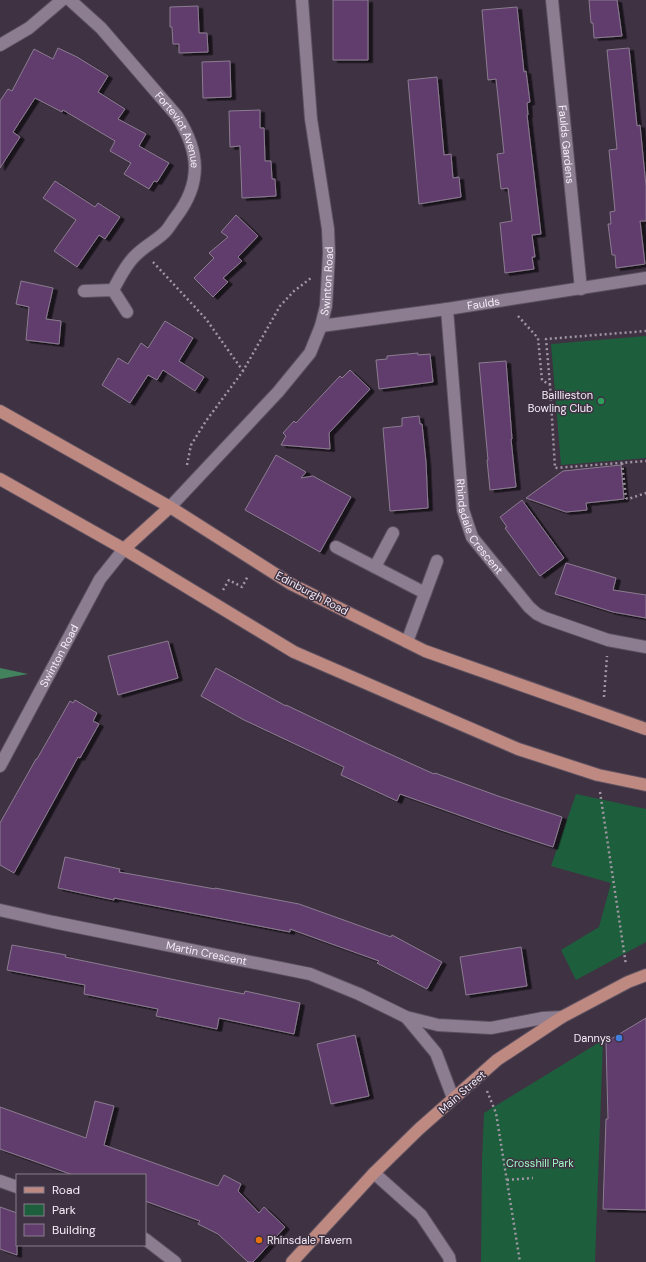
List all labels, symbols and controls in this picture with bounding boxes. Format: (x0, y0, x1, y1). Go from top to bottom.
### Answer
street label: Forteviot Avenue (152, 89, 202, 168)
street label: Faulds Gardens (556, 104, 577, 184)
street label: Swinton Road (317, 246, 336, 317)
street label: Faulds (466, 294, 501, 313)
place label: Baillieston Bowling Club (528, 388, 593, 415)
marker: Baillieston Bowling Club (596, 396, 606, 406)
street label: Rhindsdale Crescent (454, 478, 506, 577)
street label: Edinburgh Road (273, 568, 351, 618)
street label: Swinton Road (36, 622, 82, 690)
street label: Martin Crescent (165, 938, 248, 968)
place label: Dannys (574, 1031, 611, 1045)
marker: Dannys (614, 1033, 624, 1043)
street label: Main Street (435, 1068, 489, 1116)
park label: Crosshill Park (506, 1156, 574, 1170)
legend (16, 1174, 146, 1246)
text: Road (52, 1182, 80, 1198)
text: Park (52, 1202, 76, 1218)
text: Building (52, 1222, 96, 1238)
place label: Rhinsdale Tavern (267, 1233, 352, 1247)
marker: Rhinsdale Tavern (254, 1235, 264, 1245)

